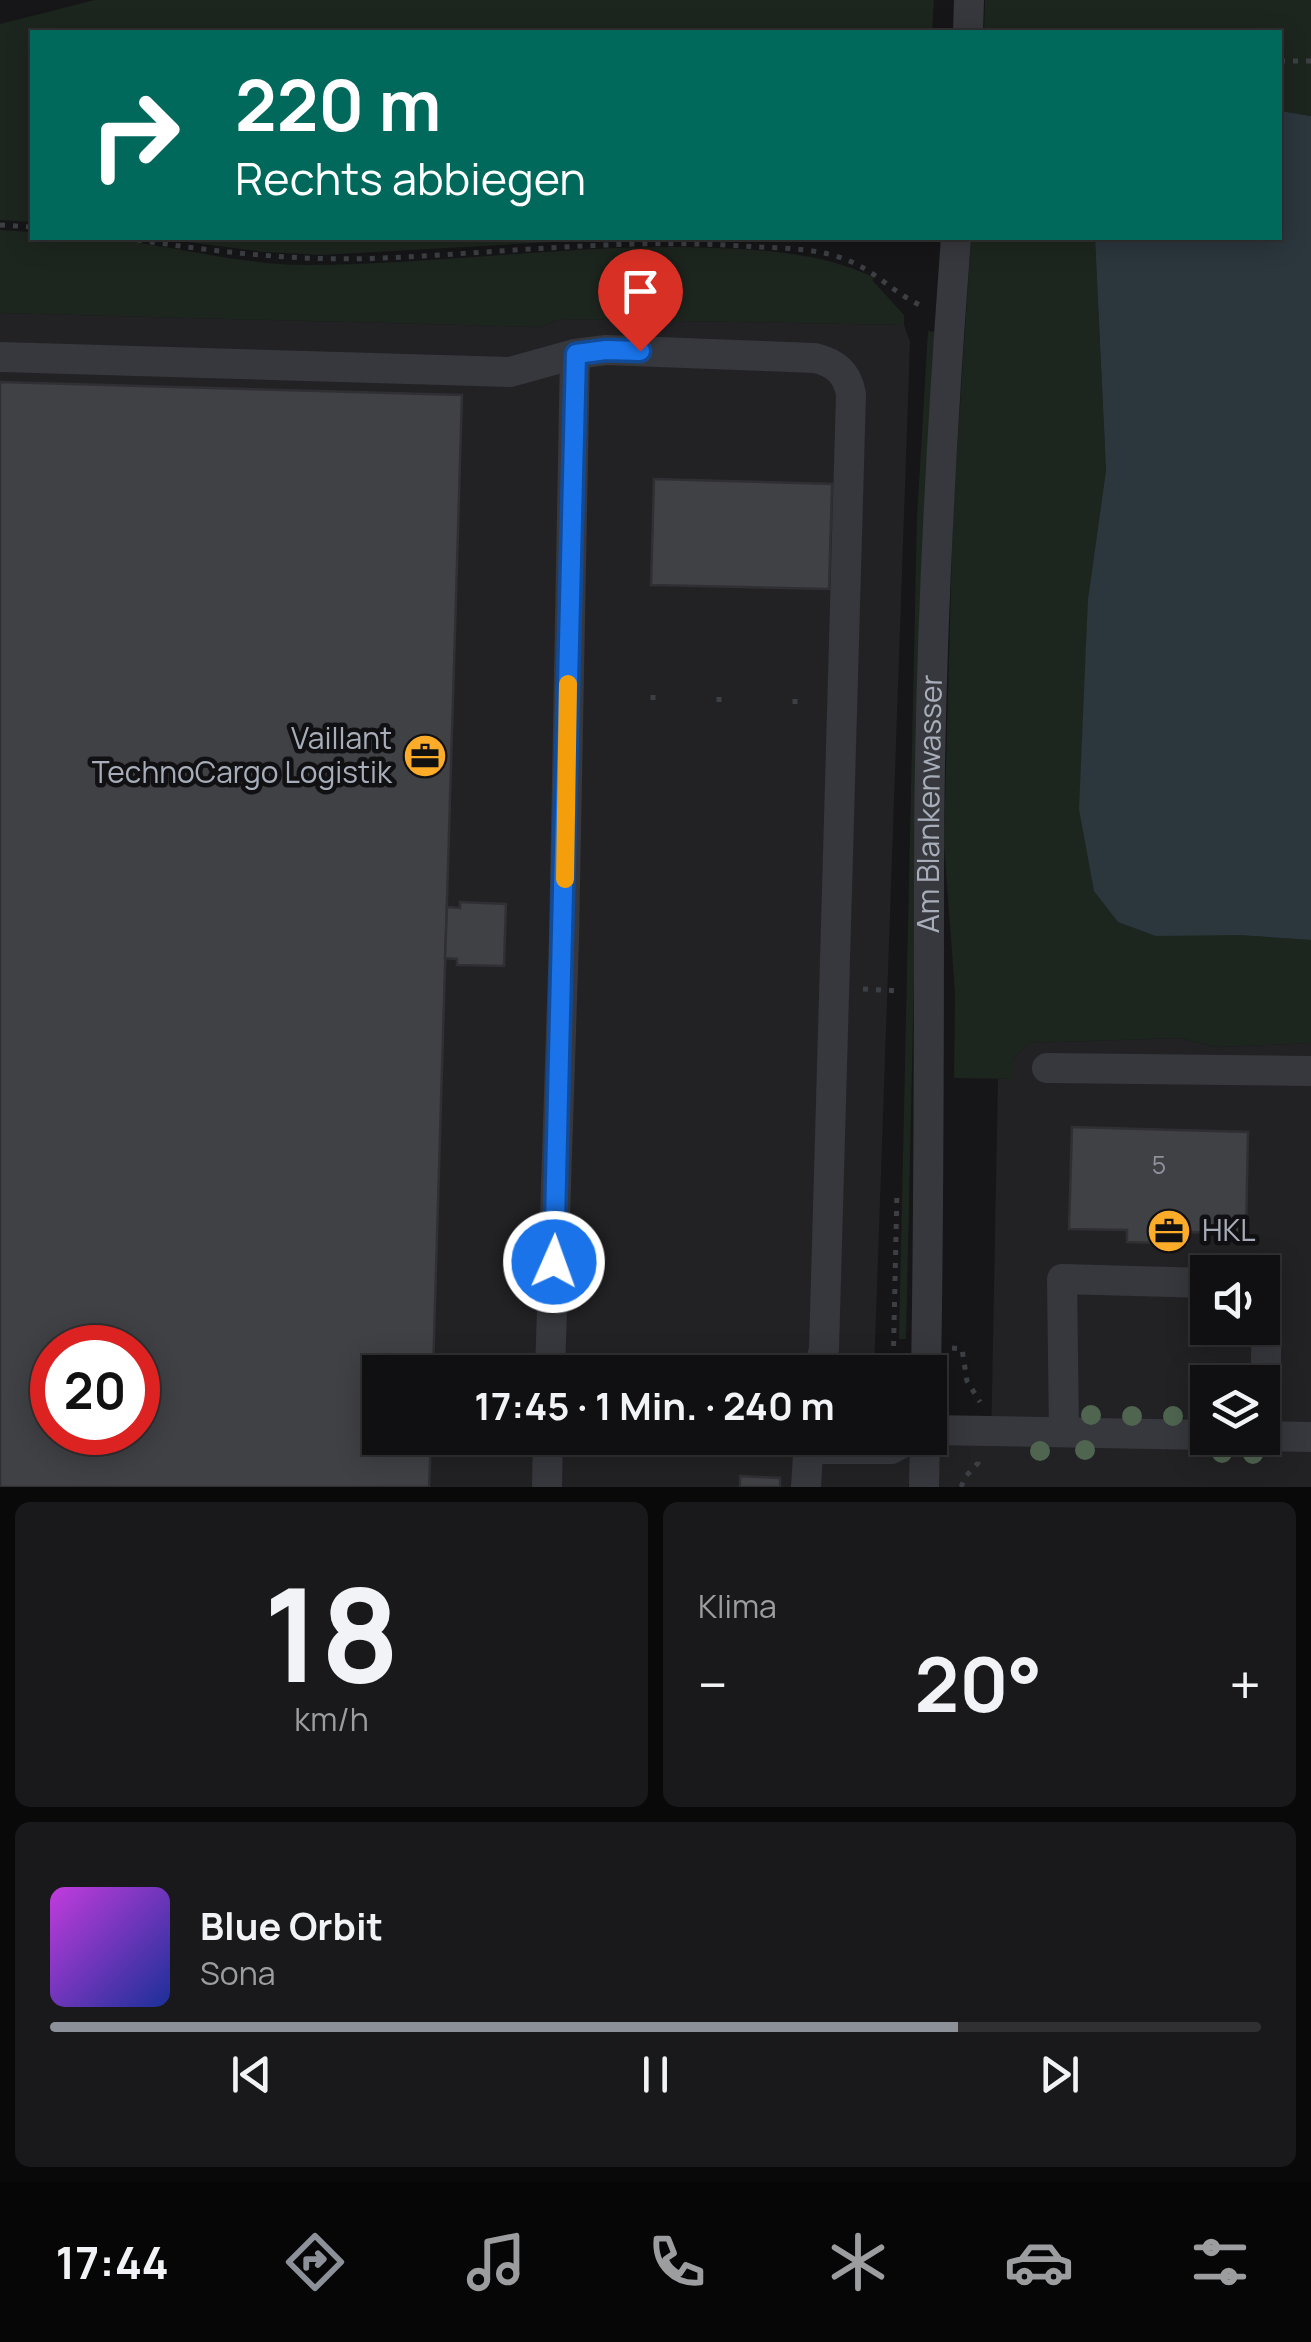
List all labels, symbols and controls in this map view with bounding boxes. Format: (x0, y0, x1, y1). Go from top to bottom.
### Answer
text: 220 m (235, 56, 441, 152)
icon: right (70, 70, 200, 200)
text: Rechts abbiegen (235, 147, 586, 209)
pin (598, 249, 683, 352)
icon: arrive (613, 264, 668, 319)
street label: Am Blankenwasser (907, 674, 951, 933)
place label: Vaillant TechnoCargo Logistik (92, 717, 393, 792)
office icon: Vaillant TechnoCargo Logistik (402, 733, 448, 779)
house number: 5 (1152, 1147, 1166, 1182)
office icon: HKL (1146, 1208, 1192, 1254)
place label: HKL (1202, 1209, 1256, 1250)
position arrow (502, 1210, 606, 1314)
map controls (1190, 1255, 1280, 1455)
button: sound (1190, 1255, 1280, 1345)
speed limit sign: 20 (30, 1325, 160, 1455)
button: layers (1190, 1365, 1280, 1455)
text: 17:45 · 1 Min. · 240 m (474, 1379, 835, 1431)
text: 18 (263, 1543, 400, 1721)
text: Klima (698, 1584, 777, 1628)
text: 20° (915, 1632, 1042, 1735)
text: − (698, 1646, 728, 1722)
text: + (1229, 1646, 1261, 1722)
text: km/h (294, 1697, 369, 1741)
text: Blue Orbit (200, 1899, 383, 1951)
text: Sona (200, 1951, 275, 1995)
icon: previous (224, 2047, 279, 2102)
icon: pause (628, 2047, 683, 2102)
icon: next (1032, 2047, 1087, 2102)
icon: directions (280, 2227, 350, 2297)
icon: music (461, 2227, 531, 2297)
icon: phone (642, 2227, 712, 2297)
icon: climate (823, 2227, 893, 2297)
icon: car (1004, 2227, 1074, 2297)
icon: filters (1185, 2227, 1255, 2297)
text: 17:44 (56, 2231, 169, 2293)

